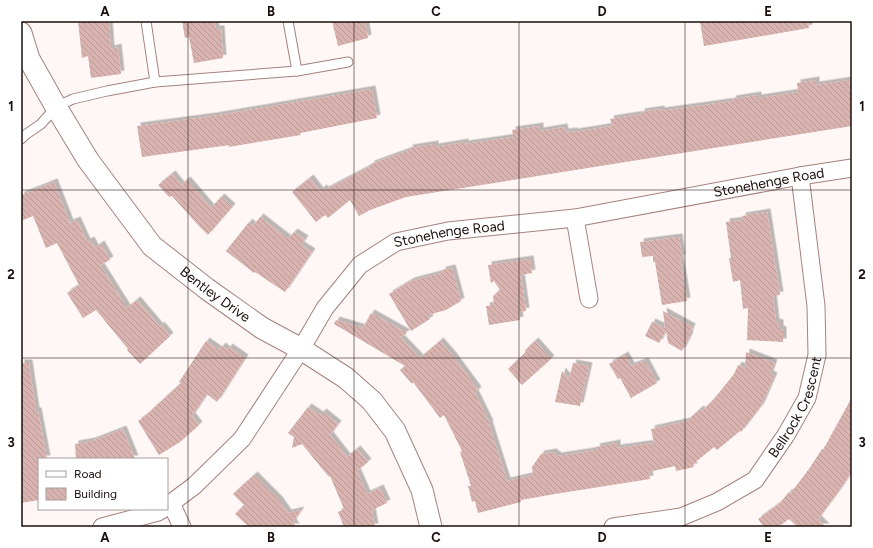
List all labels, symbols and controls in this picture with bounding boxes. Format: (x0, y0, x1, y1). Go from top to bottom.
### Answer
text: A (100, 4, 110, 19)
text: B (267, 4, 275, 19)
text: C (431, 4, 441, 19)
text: D (597, 4, 607, 19)
text: E (764, 4, 772, 19)
text: 1 (8, 99, 14, 114)
text: 1 (859, 99, 865, 114)
street label: Stonehenge Road (712, 164, 825, 200)
street label: Stonehenge Road (392, 217, 506, 251)
street label: Bentley Drive (177, 263, 254, 326)
text: 2 (7, 267, 15, 282)
text: 2 (858, 267, 866, 282)
street label: Bellrock Crescent (765, 355, 825, 461)
text: 3 (7, 435, 15, 450)
text: 3 (858, 435, 866, 450)
legend (38, 458, 168, 510)
text: Road (74, 467, 102, 481)
text: Building (74, 487, 117, 501)
text: A (100, 530, 110, 545)
text: B (267, 530, 275, 545)
text: C (431, 530, 441, 545)
text: D (597, 530, 607, 545)
text: E (764, 530, 772, 545)

